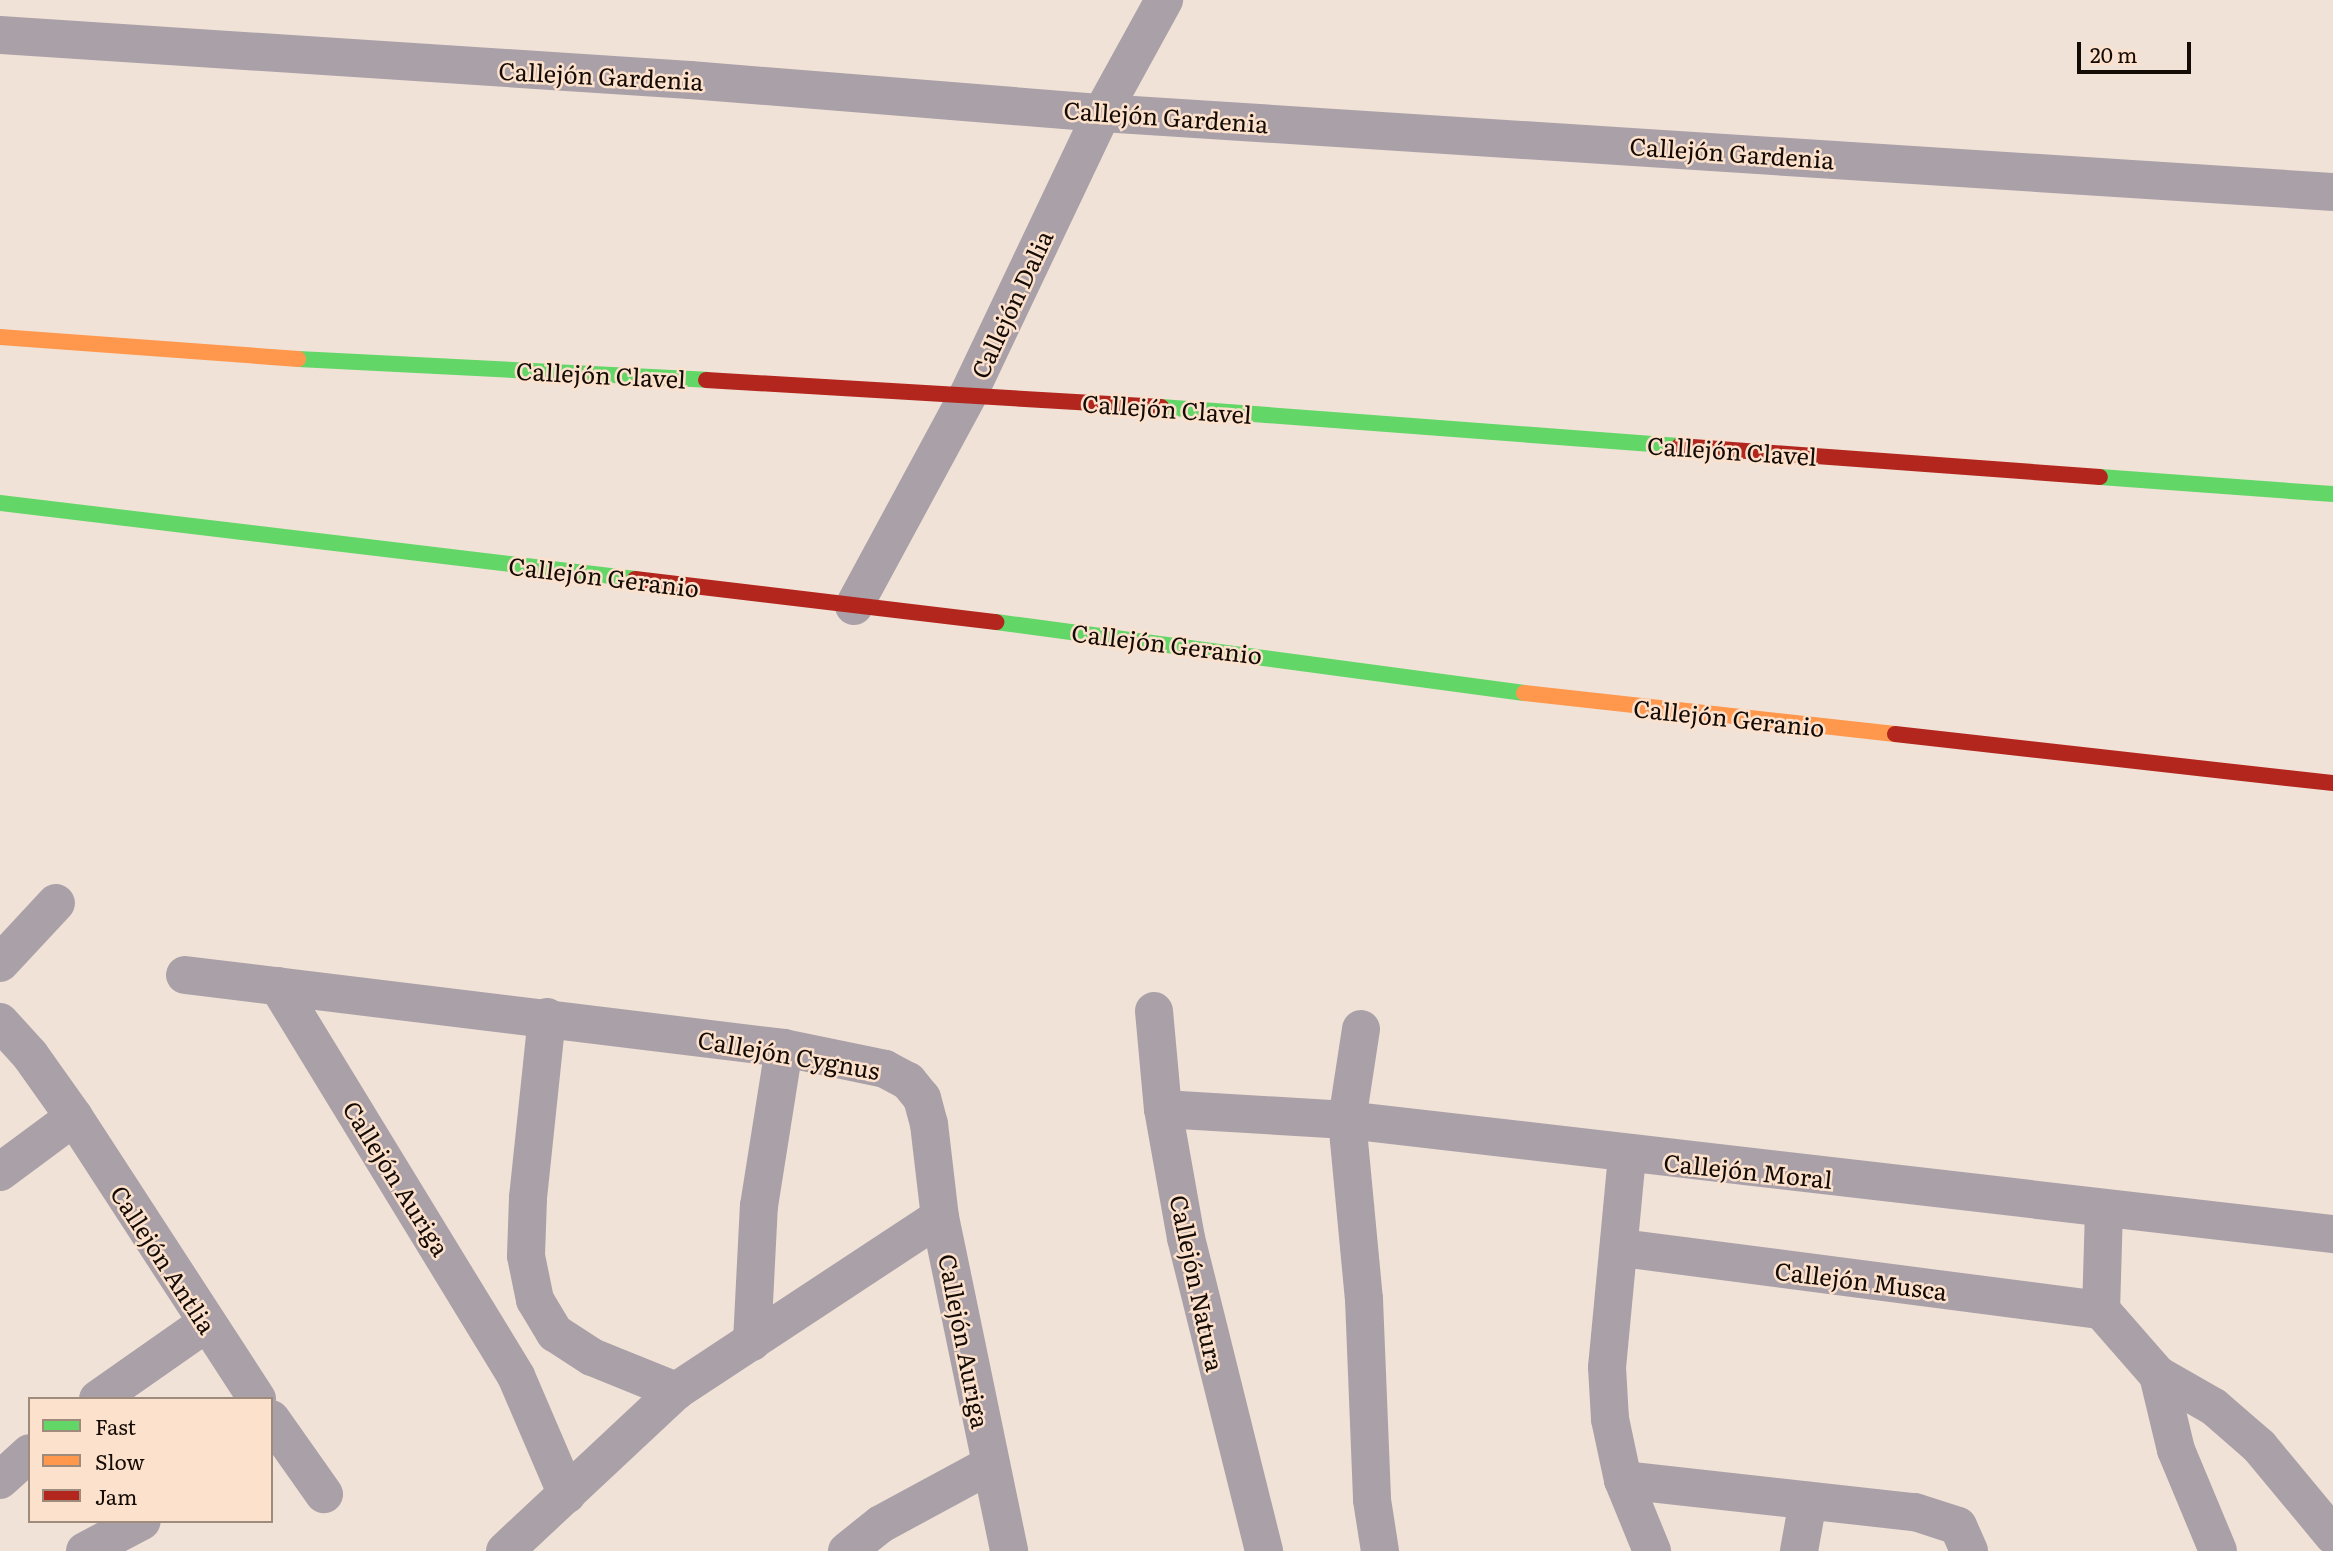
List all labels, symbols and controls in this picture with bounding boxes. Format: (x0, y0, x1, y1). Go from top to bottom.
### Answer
scale bar (2081, 28, 2195, 72)
text: 20 m (2090, 38, 2137, 69)
street label: Callejón Gardenia (498, 55, 704, 95)
street label: Callejón Gardenia (1063, 94, 1269, 138)
street label: Callejón Gardenia (1629, 130, 1835, 174)
street label: Callejón Dalia (964, 225, 1058, 383)
street label: Callejón Clavel (515, 355, 687, 393)
street label: Callejón Clavel (1081, 388, 1253, 428)
street label: Callejón Clavel (1646, 430, 1818, 470)
street label: Callejón Geranio (507, 550, 701, 602)
street label: Callejón Geranio (1070, 617, 1264, 669)
street label: Callejón Geranio (1632, 693, 1826, 741)
street label: Callejón Cygnus (696, 1024, 882, 1084)
street label: Callejón Auriga (338, 1095, 456, 1261)
street label: Callejón Moral (1662, 1147, 1834, 1193)
street label: Callejón Antlia (105, 1180, 223, 1338)
street label: Callejón Natura (1165, 1192, 1231, 1374)
street label: Callejón Auriga (934, 1251, 996, 1431)
street label: Callejón Musca (1773, 1255, 1949, 1305)
legend (28, 1397, 273, 1523)
text: Fast (95, 1410, 136, 1441)
text: Slow (95, 1445, 145, 1476)
text: Jam (95, 1480, 137, 1511)

